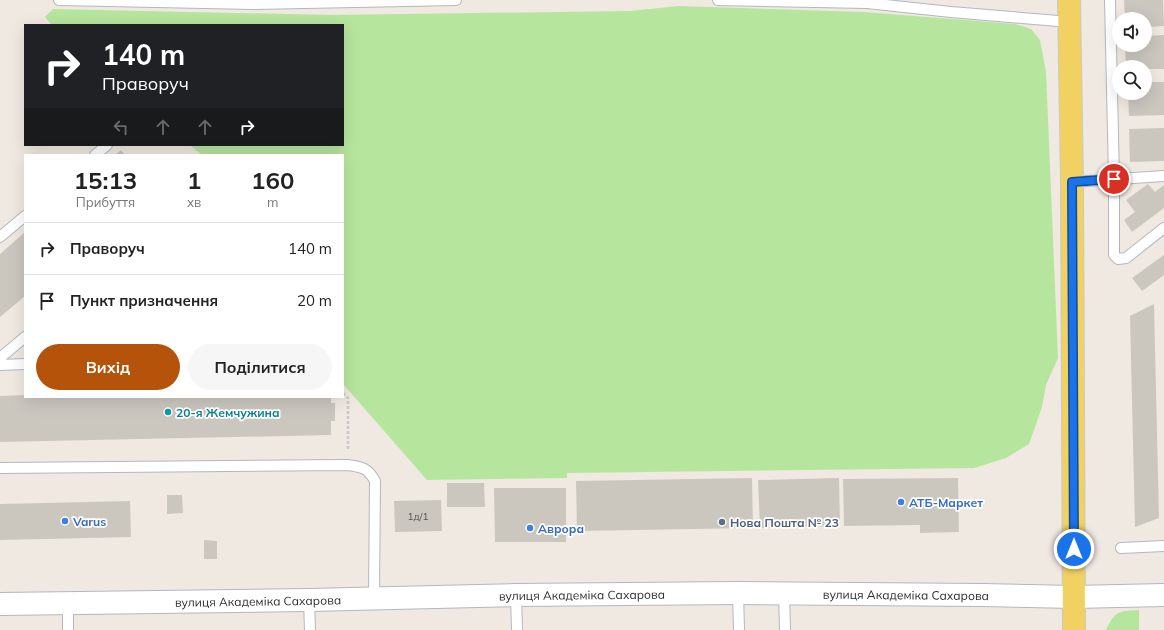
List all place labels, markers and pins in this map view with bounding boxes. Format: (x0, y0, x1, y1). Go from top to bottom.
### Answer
pin (1097, 162, 1131, 196)
place label: 20-я Жемчужина (176, 405, 280, 420)
marker: 20-я Жемчужина (163, 407, 173, 417)
place label: АТБ-Маркет (909, 495, 983, 510)
marker: АТБ-Маркет (896, 497, 906, 507)
place label: Varus (72, 514, 106, 529)
place label: Нова Пошта № 23 (730, 515, 839, 530)
marker: Varus (60, 516, 70, 526)
marker: Нова Пошта № 23 (717, 517, 727, 527)
place label: Аврора (538, 521, 584, 536)
marker: Аврора (525, 523, 535, 533)

